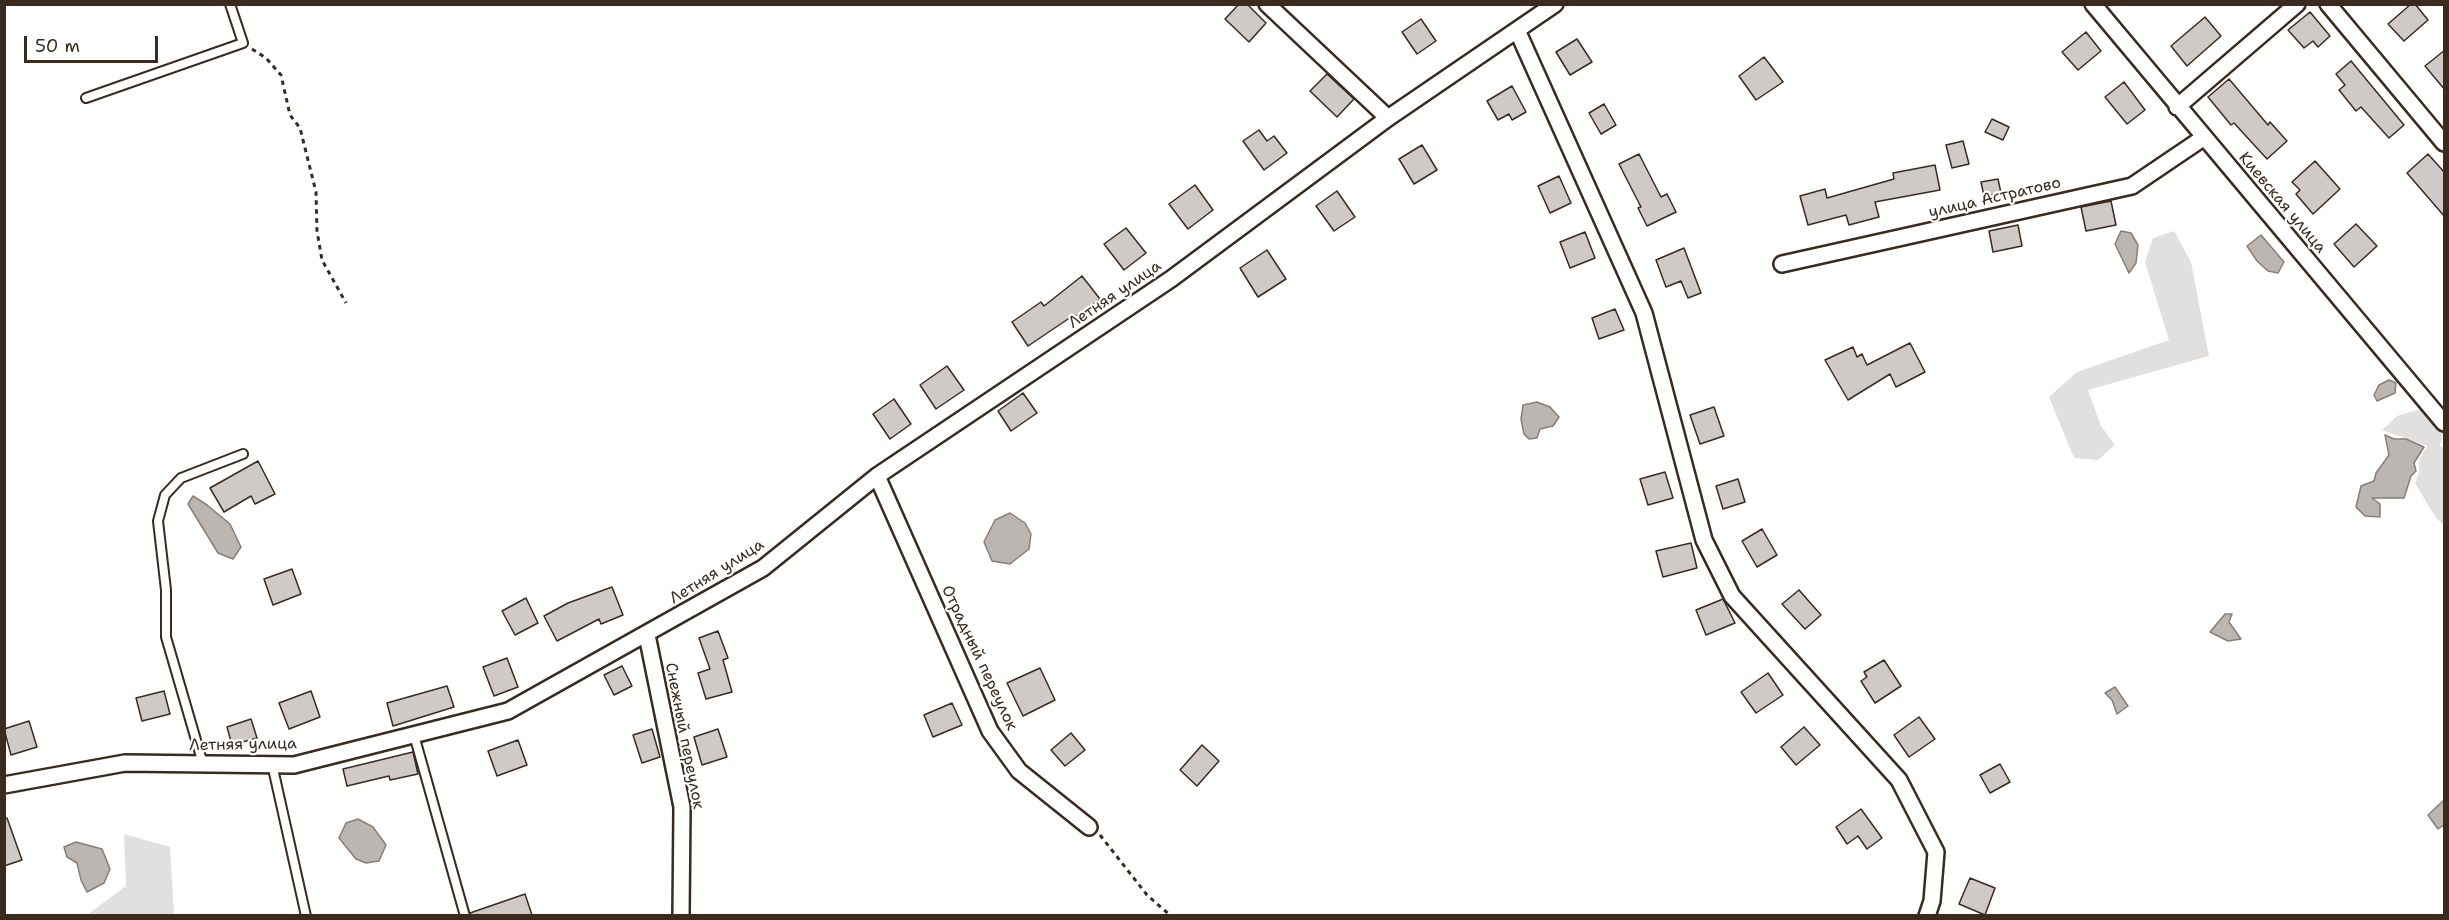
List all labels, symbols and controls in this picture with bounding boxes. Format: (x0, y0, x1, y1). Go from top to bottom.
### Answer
scale bar (27, 24, 160, 62)
text: 50 m (35, 34, 80, 58)
street label: Киевская улица (2234, 149, 2330, 257)
street label: улица Астратово (1927, 173, 2063, 223)
street label: Летняя улица (1065, 257, 1165, 333)
street label: Летняя улица (666, 535, 768, 609)
street label: Отрадный переулок (937, 582, 1021, 734)
street label: Снежный переулок (660, 661, 708, 811)
street label: Летняя улица (189, 734, 297, 756)

